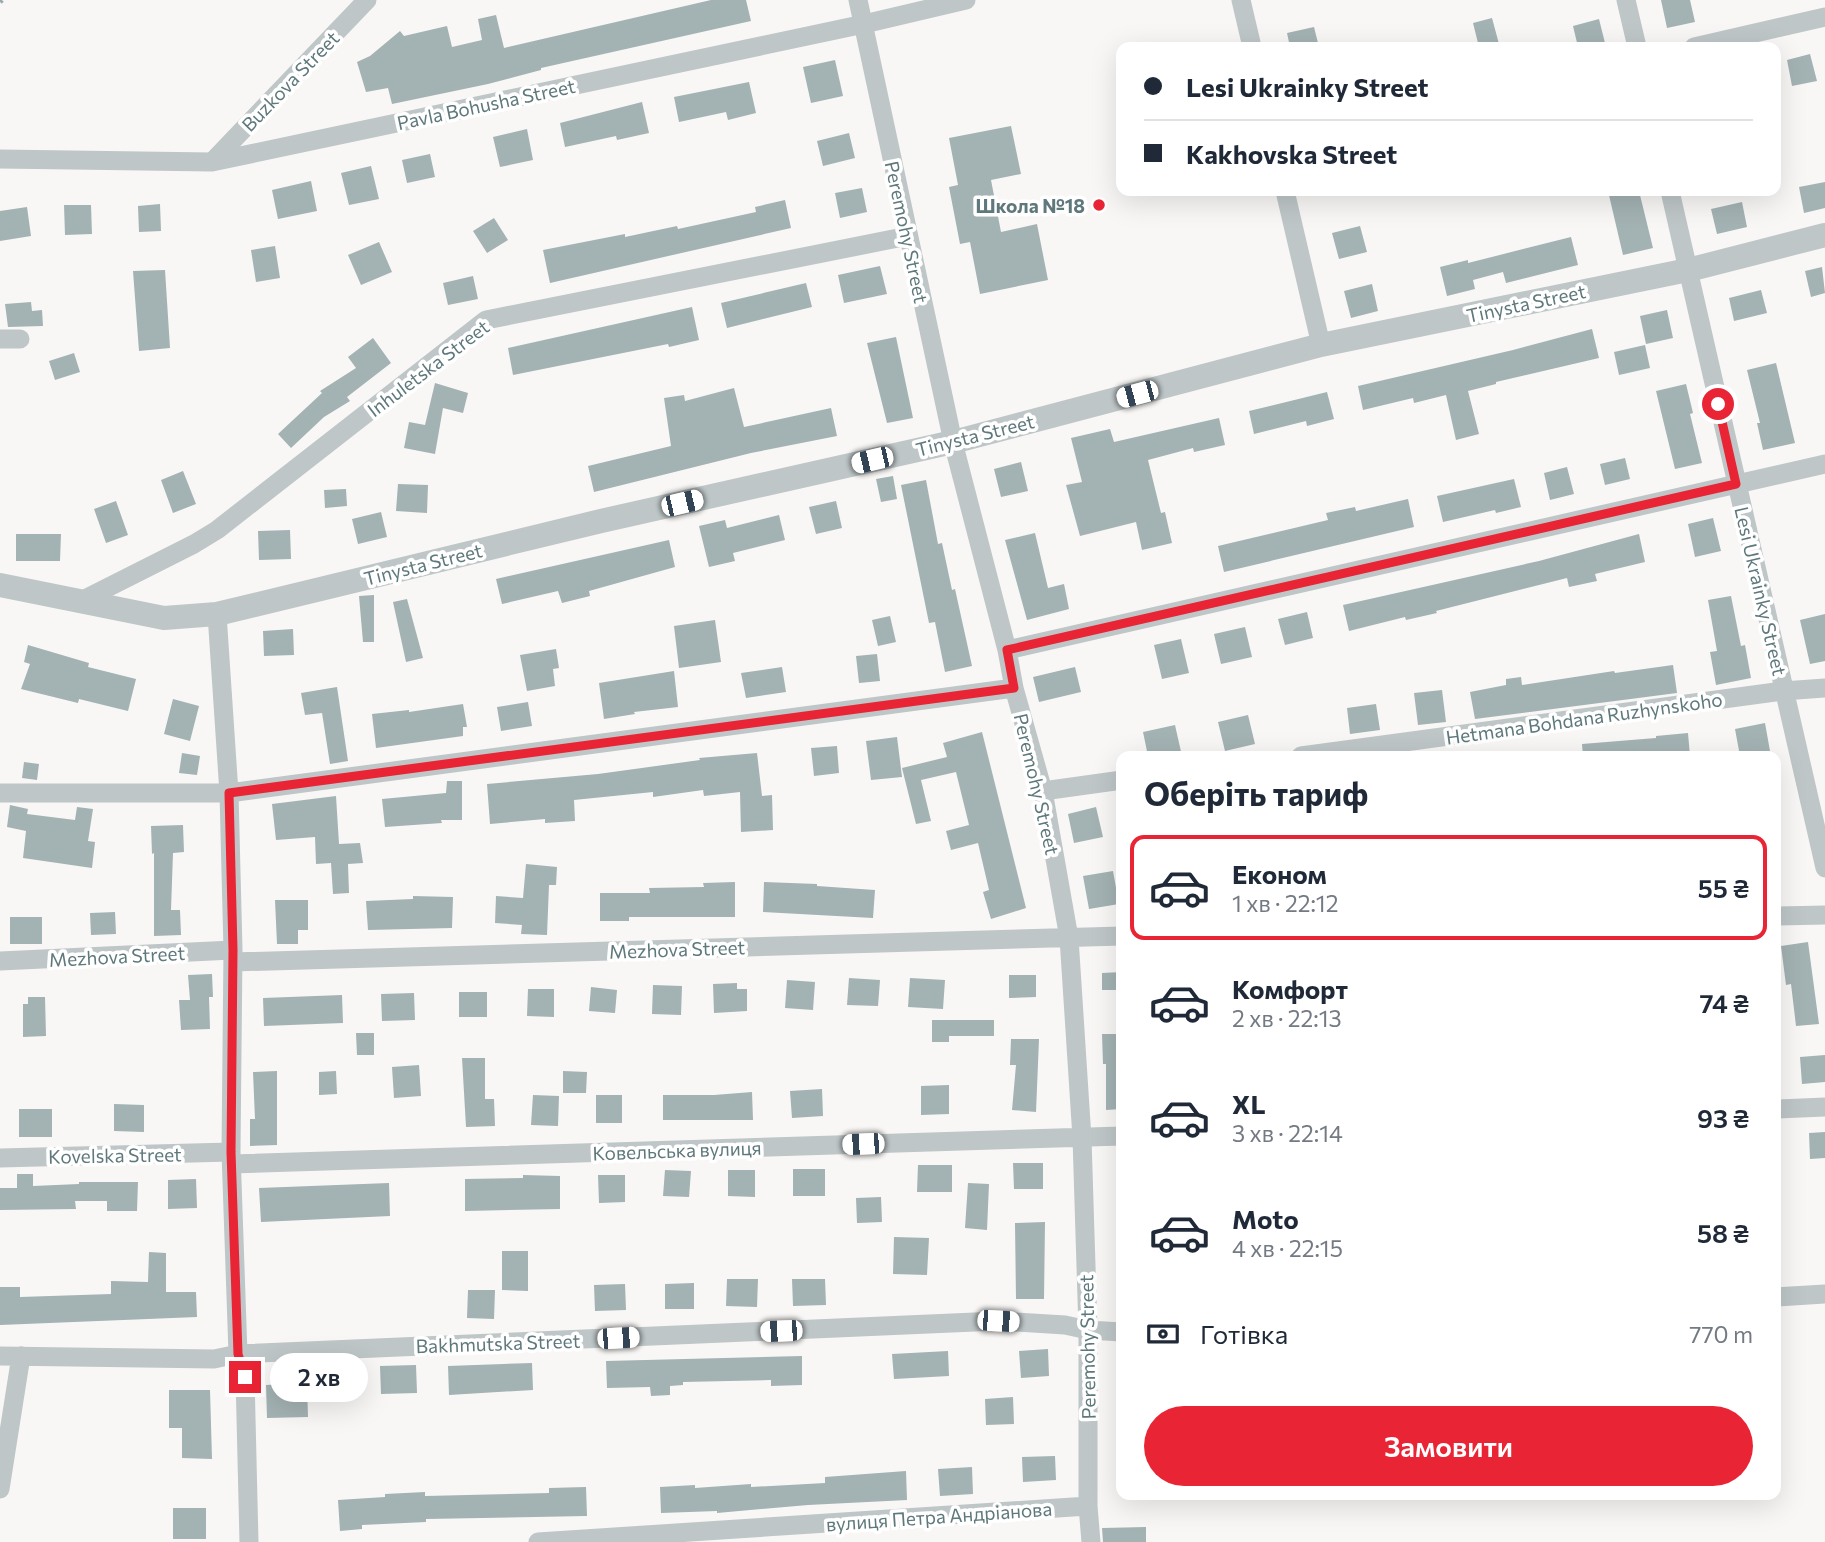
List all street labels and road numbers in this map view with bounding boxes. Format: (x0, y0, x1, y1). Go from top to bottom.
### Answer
street label: Buzkova Street (237, 26, 344, 136)
street label: Pavla Bohusha Street (395, 74, 577, 134)
street label: Peremohy Street (881, 159, 933, 305)
street label: Tinysta Street (1464, 279, 1588, 327)
street label: Inhuletska Street (363, 315, 494, 421)
street label: Tinysta Street (913, 409, 1037, 461)
street label: Lesi Ukrainky Street (1730, 504, 1792, 678)
street label: Tinysta Street (361, 538, 485, 590)
street label: Hetmana Bohdana Ruzhynskoho (1444, 687, 1724, 749)
street label: Peremohy Street (1010, 711, 1065, 857)
street label: Mezhova Street (608, 935, 746, 963)
street label: Mezhova Street (48, 941, 186, 971)
street label: Ковельська вулиця (592, 1136, 762, 1164)
street label: Kovelska Street (48, 1142, 182, 1168)
street label: Peremohy Street (1074, 1274, 1100, 1420)
street label: Bakhmutska Street (415, 1329, 581, 1357)
street label: вулиця Петра Андріанова (825, 1497, 1053, 1535)

